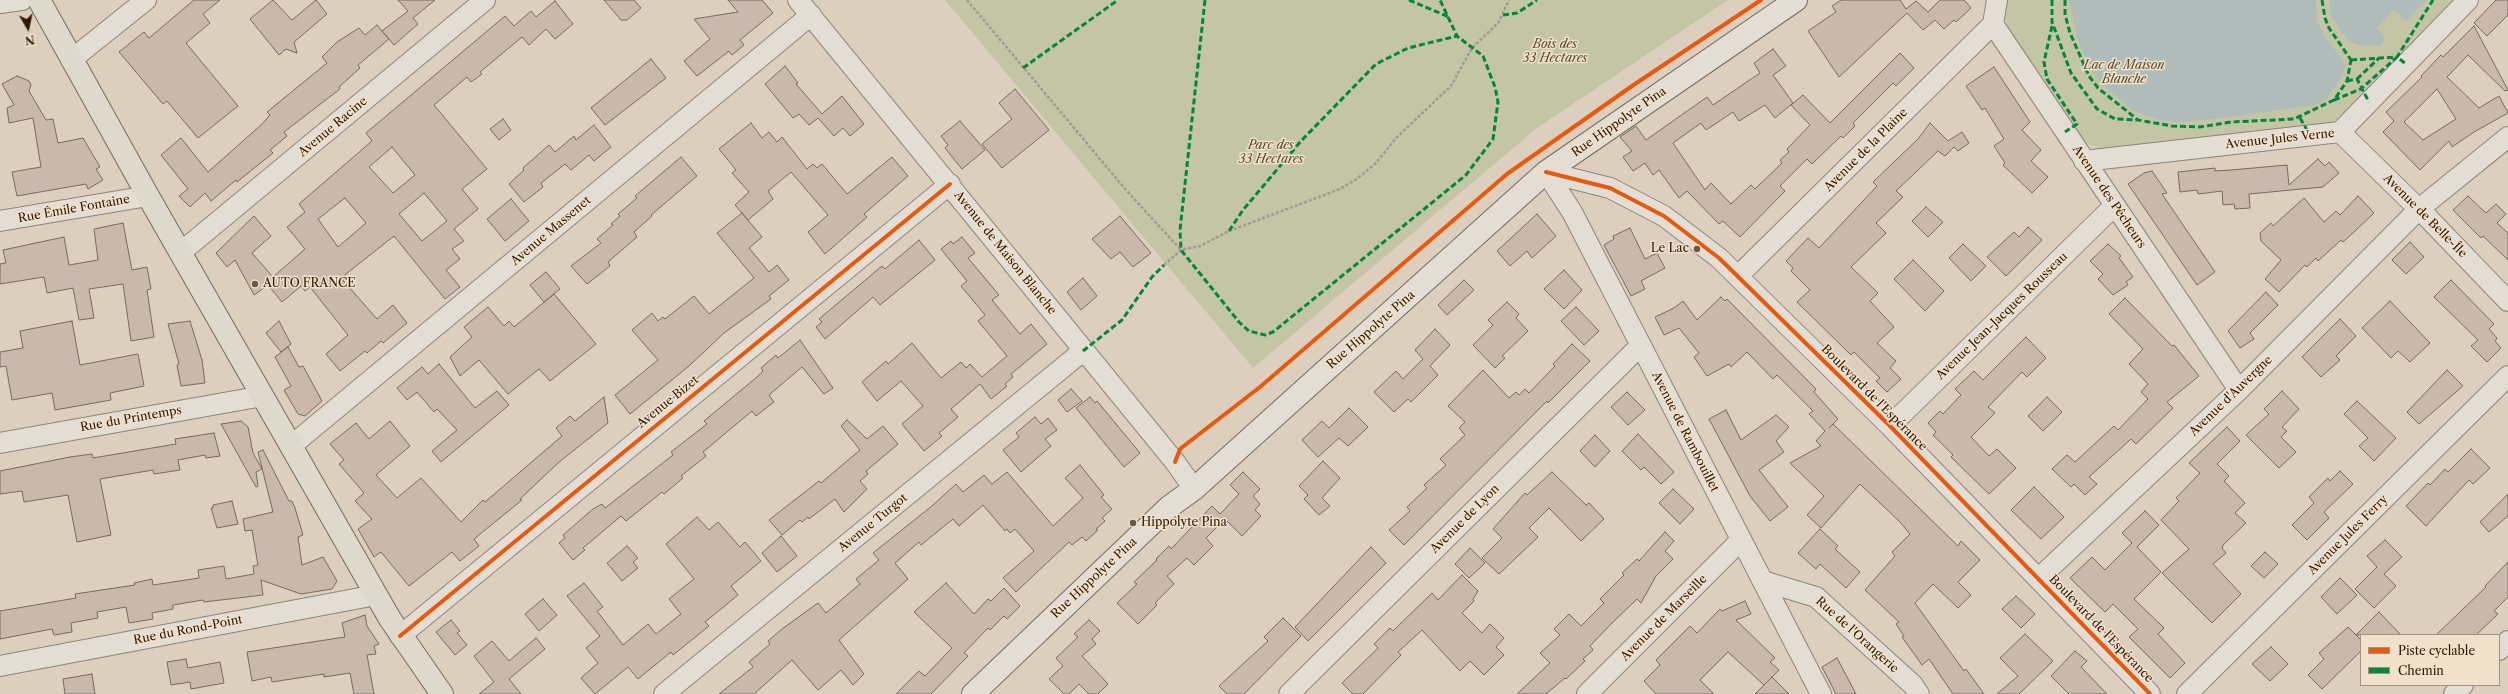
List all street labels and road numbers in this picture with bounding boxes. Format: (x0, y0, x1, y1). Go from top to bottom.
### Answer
street label: Rue Hippolyte Pina (1569, 84, 1669, 160)
street label: Avenue Racine (296, 94, 370, 160)
street label: Avenue de la Plaine (1821, 105, 1911, 195)
street label: Avenue Jules Verne (2225, 126, 2335, 152)
street label: Avenue des Pêcheurs (2069, 143, 2149, 251)
street label: Avenue de Belle-Île (2380, 171, 2470, 261)
street label: Avenue de Maison Blanche (951, 188, 1059, 318)
street label: Rue Émile Fontaine (17, 192, 131, 226)
street label: Avenue Massenet (508, 193, 594, 269)
street label: Avenue Jean-Jacques Rousseau (1933, 249, 2071, 383)
street label: Rue Hippolyte Pina (1324, 288, 1418, 372)
street label: Boulevard de l'Espérance (1818, 342, 1930, 454)
street label: Avenue d'Auvergne (2187, 353, 2275, 439)
street label: Avenue de Rambouillet (1648, 369, 1722, 495)
street label: Avenue Bizet (634, 373, 702, 431)
street label: Rue du Printemps (79, 403, 183, 435)
street label: Avenue de Lyon (1428, 482, 1502, 556)
street label: Avenue Turgot (836, 491, 910, 555)
street label: Avenue Jules Ferry (2305, 492, 2391, 578)
street label: Rue Hippolyte Pina (1048, 535, 1140, 621)
street label: Avenue de Marseille (1618, 572, 1710, 664)
street label: Boulevard de l'Espérance (2046, 572, 2156, 686)
street label: Rue de l'Orangerie (1813, 594, 1901, 676)
street label: Rue du Rond-Point (132, 612, 244, 648)

